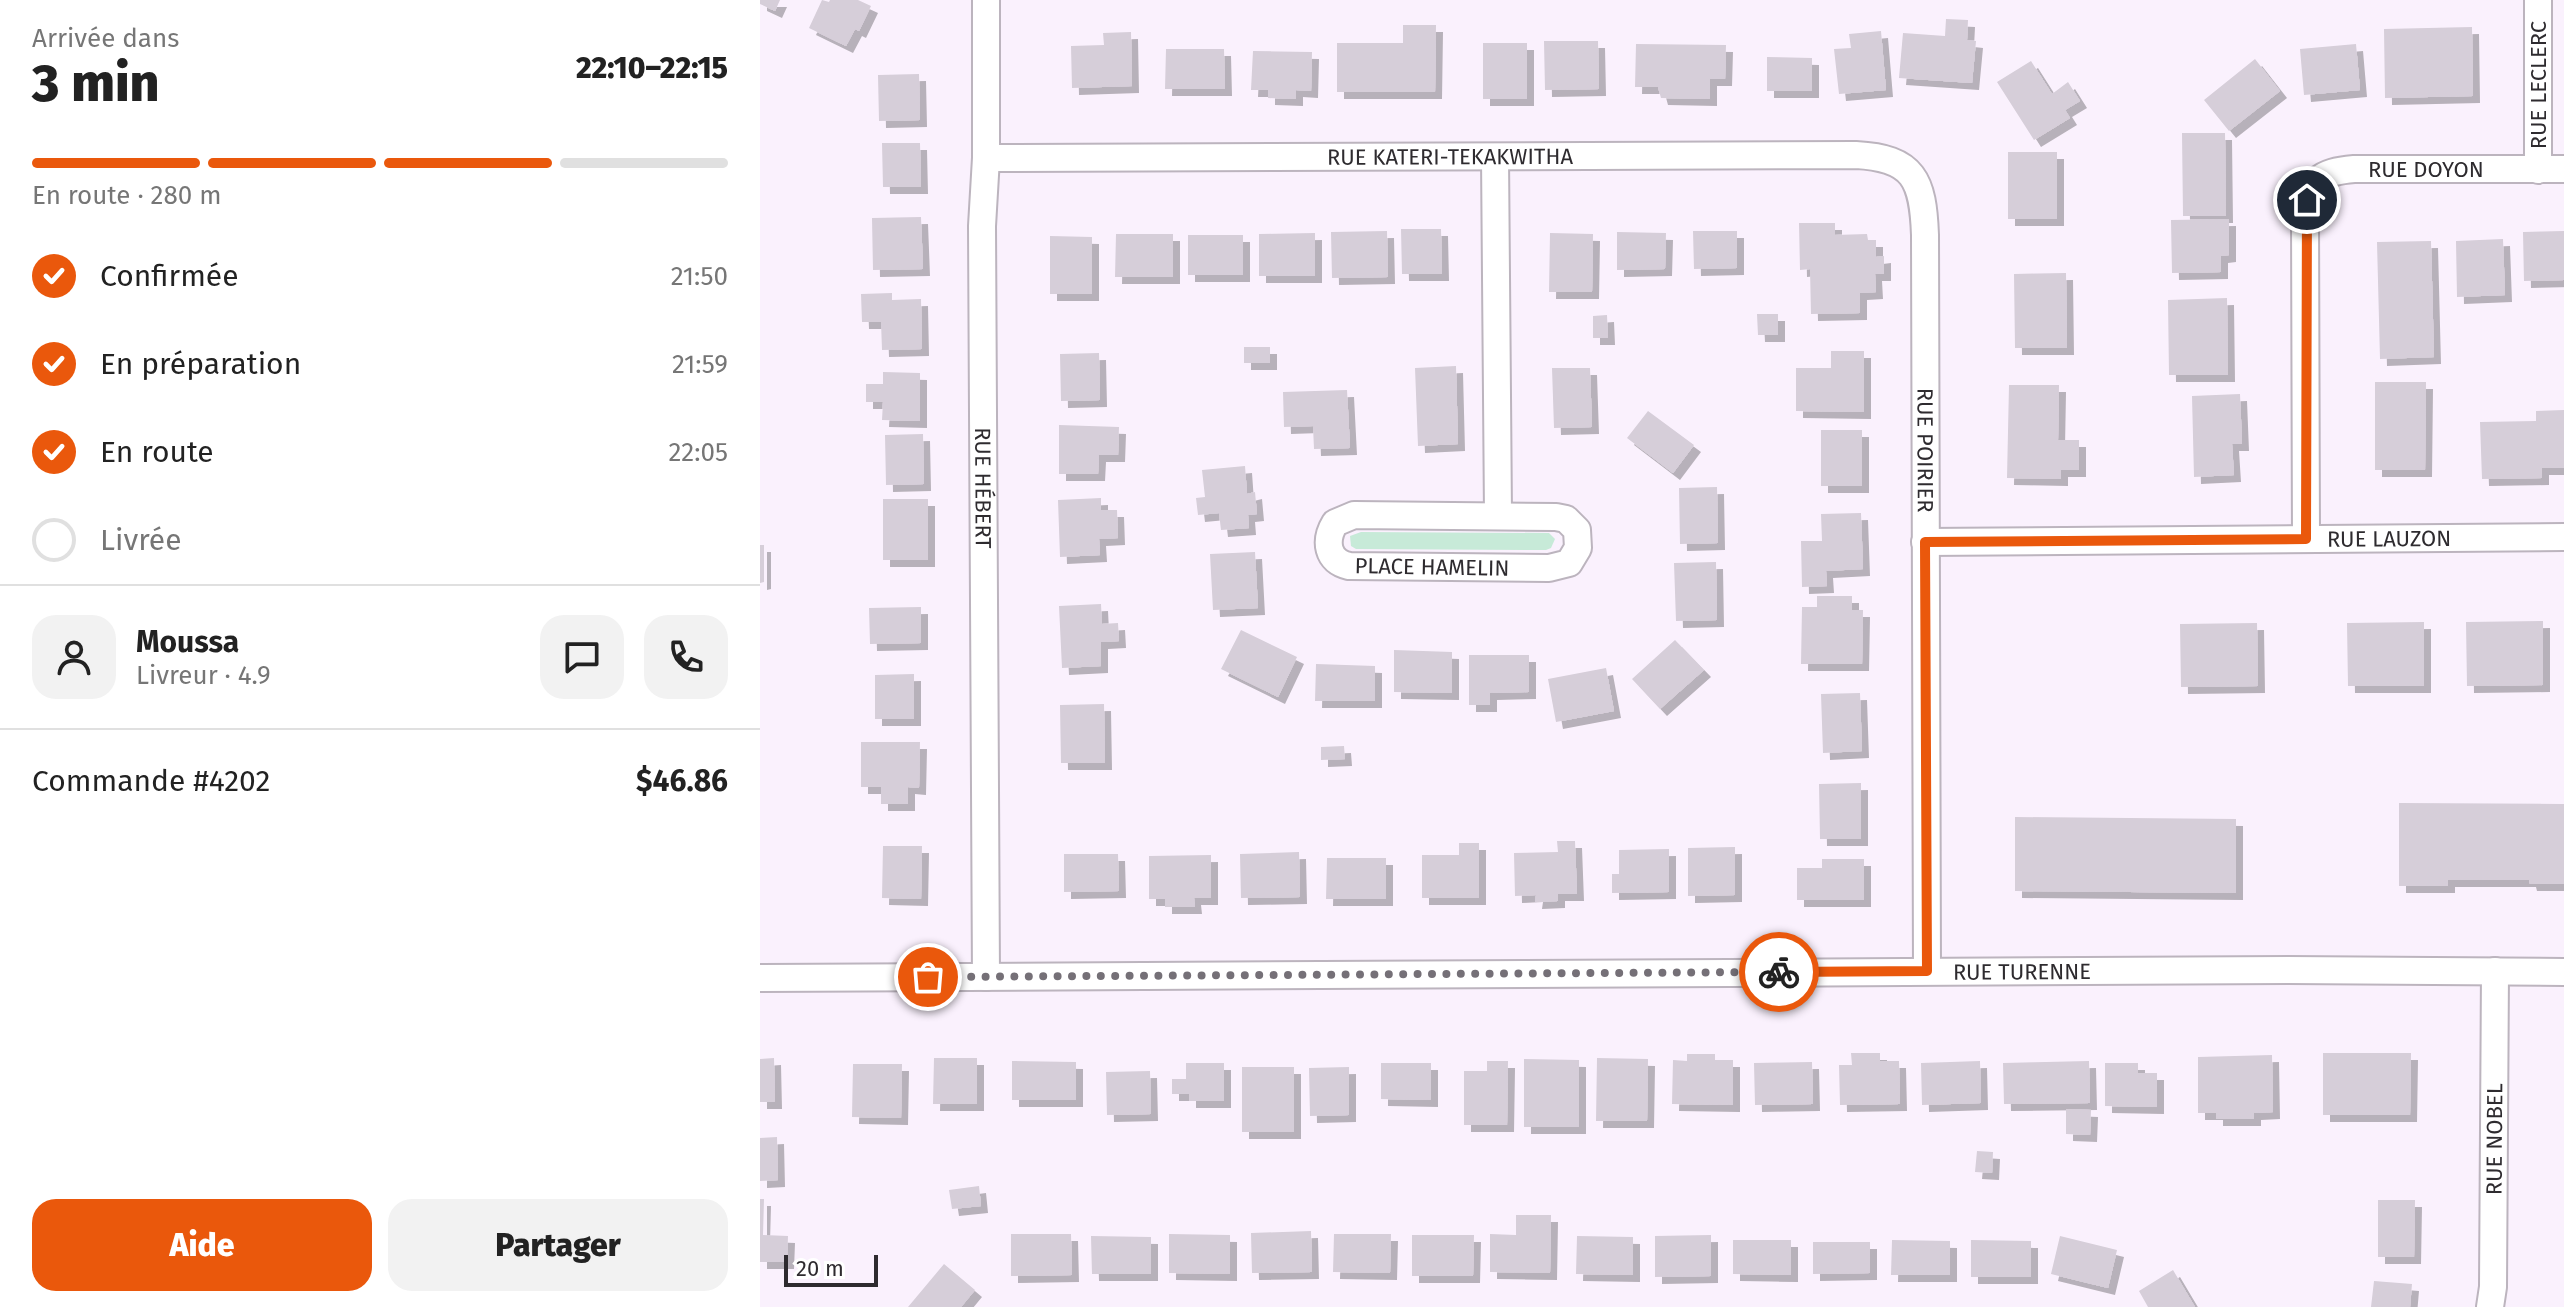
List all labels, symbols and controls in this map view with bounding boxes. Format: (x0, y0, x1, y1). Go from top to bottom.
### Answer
street label: RUE LECLERC (2525, 21, 2552, 149)
text: Arrivée dans (32, 23, 179, 54)
text: 22:10–22:15 (576, 50, 728, 86)
text: 3 min (32, 52, 160, 115)
street label: RUE KATERI-TEKAKWITHA (1327, 142, 1573, 170)
street label: RUE DOYON (2368, 156, 2484, 183)
pin (2273, 166, 2341, 234)
icon: home (2285, 178, 2329, 222)
text: En route · 280 m (32, 180, 221, 211)
icon: check (32, 254, 76, 298)
text: Confirmée (100, 258, 239, 294)
text: 21:50 (671, 261, 728, 292)
icon: check (32, 342, 76, 386)
text: En préparation (100, 346, 301, 382)
text: 21:59 (672, 349, 728, 380)
street label: RUE POIRIER (1912, 388, 1939, 513)
street label: RUE HÉBERT (970, 427, 997, 549)
icon: check (32, 430, 76, 474)
text: En route (100, 434, 214, 470)
text: 22:05 (668, 437, 728, 468)
text: Livrée (100, 522, 182, 558)
street label: RUE LAUZON (2327, 524, 2451, 552)
street label: PLACE HAMELIN (1354, 552, 1510, 582)
button: person (32, 615, 116, 699)
button: chat (540, 615, 624, 699)
button: phone (644, 615, 728, 699)
text: Moussa (136, 624, 239, 660)
text: Livreur · 4.9 (136, 660, 271, 691)
text: Commande #4202 (32, 763, 270, 799)
text: $46.86 (636, 763, 728, 799)
courier (1739, 932, 1819, 1012)
pin (894, 943, 962, 1011)
icon: bike (1757, 950, 1801, 994)
icon: bag (906, 955, 950, 999)
street label: RUE TURENNE (1953, 958, 2091, 985)
street label: RUE NOBEL (2480, 1083, 2508, 1195)
button: Aide (32, 1199, 372, 1291)
button: Partager (388, 1199, 728, 1291)
scale bar (784, 1251, 878, 1287)
text: 20 m (796, 1255, 844, 1282)

